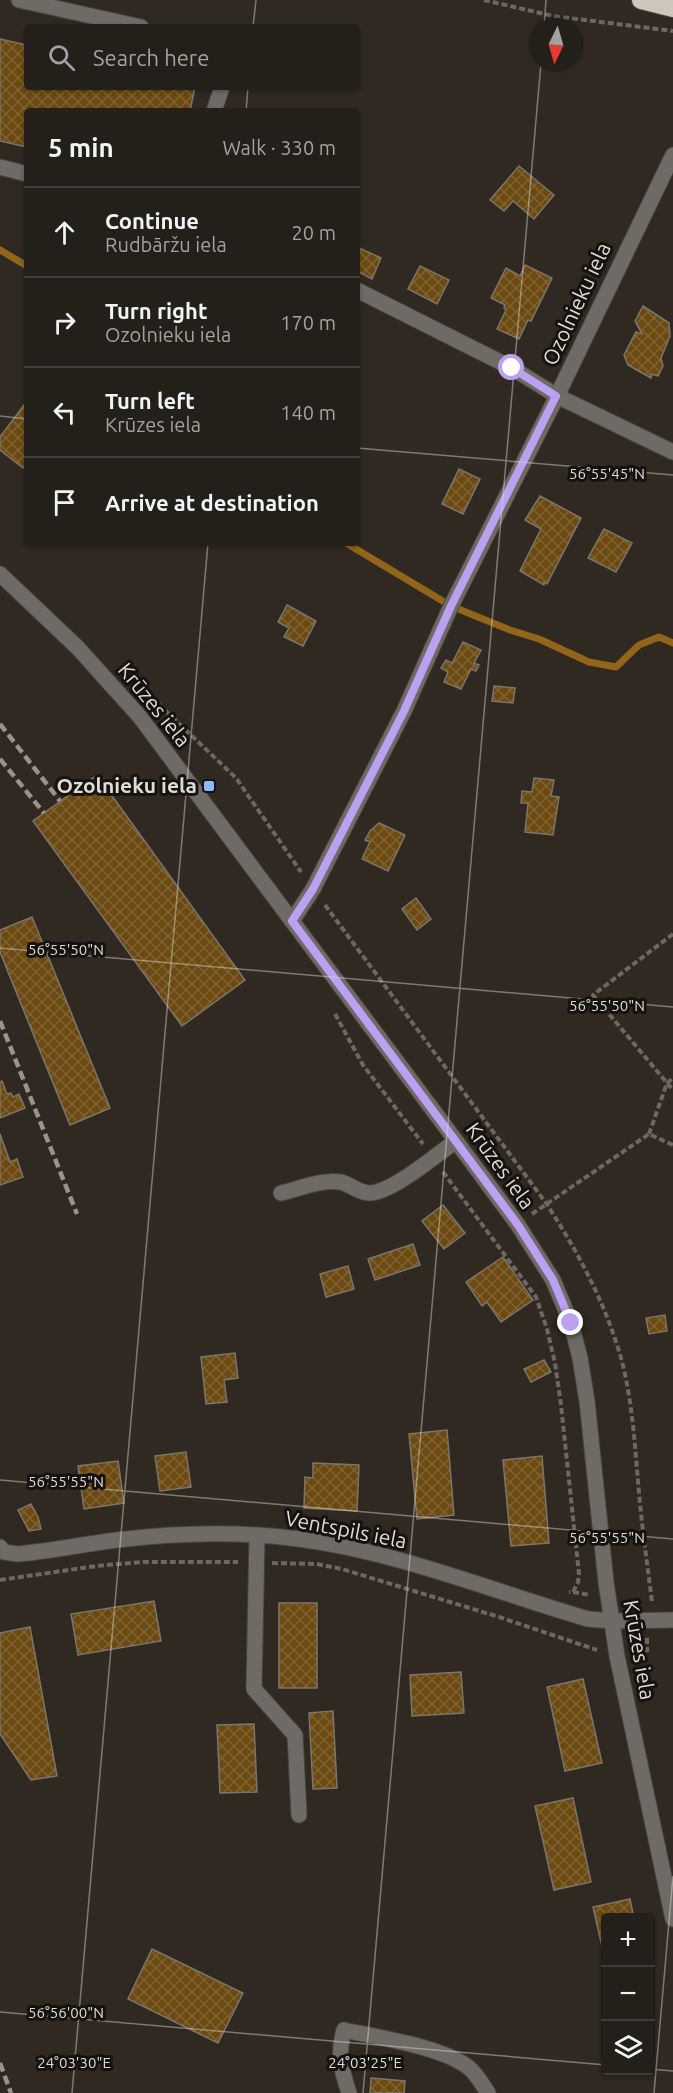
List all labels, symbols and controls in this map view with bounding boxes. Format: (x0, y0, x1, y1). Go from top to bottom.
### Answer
north arrow (529, 18, 583, 72)
search box (24, 24, 360, 90)
icon: search (45, 41, 78, 74)
text: Search here (93, 45, 209, 70)
text: 5 min (48, 133, 114, 162)
text: Walk · 330 m (223, 136, 336, 159)
text: Continue (105, 208, 199, 233)
icon: ahead (48, 216, 81, 249)
text: 20 m (292, 221, 336, 244)
text: Rudbāržu iela (105, 233, 227, 256)
street label: Ozolnieku iela (537, 238, 615, 369)
text: Turn right (105, 298, 207, 323)
icon: right (48, 306, 81, 339)
text: 170 m (280, 311, 336, 334)
text: Ozolnieku iela (105, 323, 231, 346)
route start (498, 354, 524, 380)
text: Turn left (105, 388, 195, 413)
icon: left (48, 396, 81, 429)
text: 140 m (280, 401, 336, 424)
text: Krūzes iela (105, 413, 201, 436)
text: 56°55'45"N (569, 465, 645, 482)
icon: arrive (48, 486, 81, 519)
text: Arrive at destination (105, 490, 319, 515)
street label: Krūzes iela (114, 658, 196, 751)
place label: Ozolnieku iela (56, 773, 197, 797)
marker: Ozolnieku iela (202, 779, 216, 793)
text: 56°55'50"N (28, 941, 104, 958)
text: 56°55'50"N (569, 997, 645, 1014)
street label: Krūzes iela (461, 1118, 540, 1213)
route end (557, 1309, 583, 1335)
text: 56°55'55"N (28, 1473, 104, 1490)
street label: Ventspils iela (283, 1505, 409, 1553)
text: 56°55'55"N (569, 1529, 645, 1546)
street label: Krūzes iela (619, 1598, 661, 1702)
map controls (601, 1913, 655, 2075)
button: + (601, 1913, 655, 1967)
button: − (601, 1967, 655, 2021)
text: 56°56'00"N (28, 2004, 104, 2021)
button: layers (601, 2021, 655, 2075)
text: 24°03'30"E (37, 2054, 111, 2071)
text: 24°03'25"E (328, 2054, 402, 2071)

